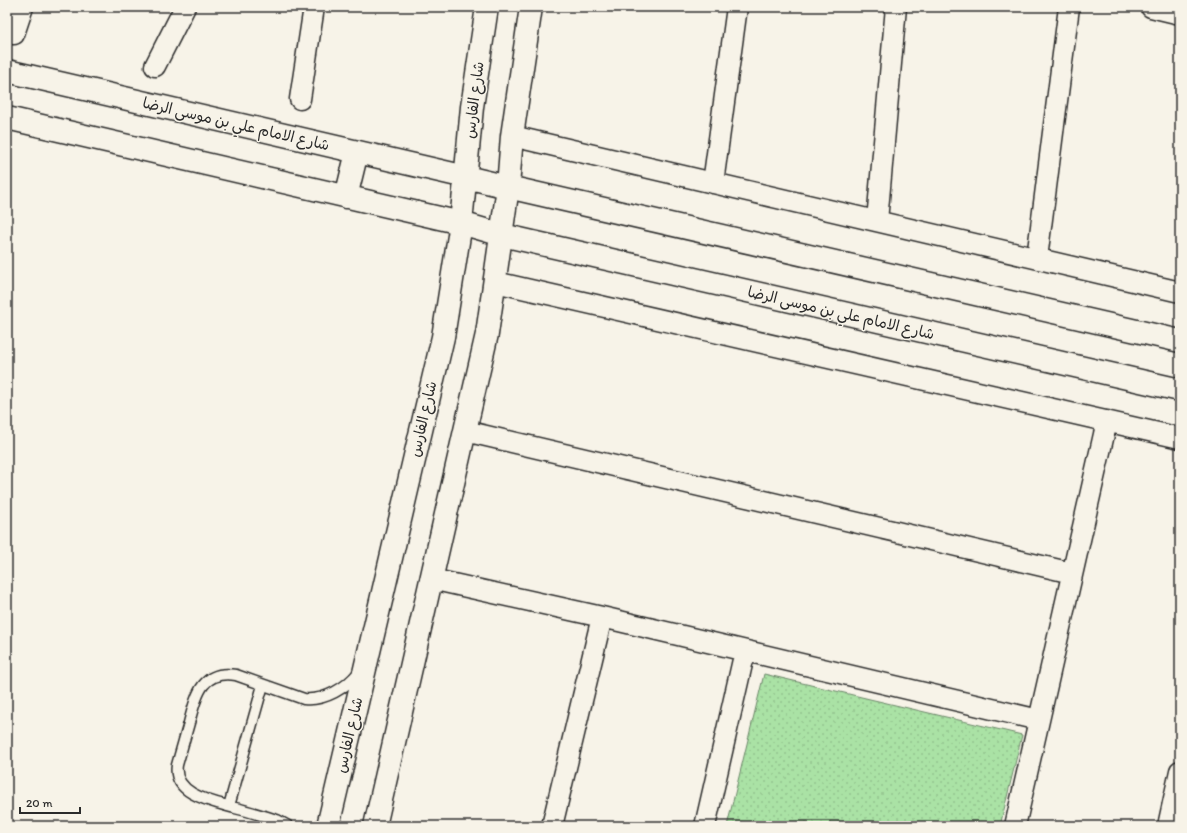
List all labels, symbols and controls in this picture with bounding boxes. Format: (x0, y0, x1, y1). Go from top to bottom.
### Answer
street label: شارع الفارس (460, 61, 489, 140)
street label: شارع الامام علي بن موسى الرضا (140, 94, 331, 158)
street label: شارع الامام علي بن موسى الرضا (745, 283, 936, 347)
street label: شارع الفارس (406, 379, 441, 459)
street label: شارع الفارس (332, 695, 367, 775)
scale bar (20, 789, 80, 815)
text: 20 m (26, 796, 53, 810)

